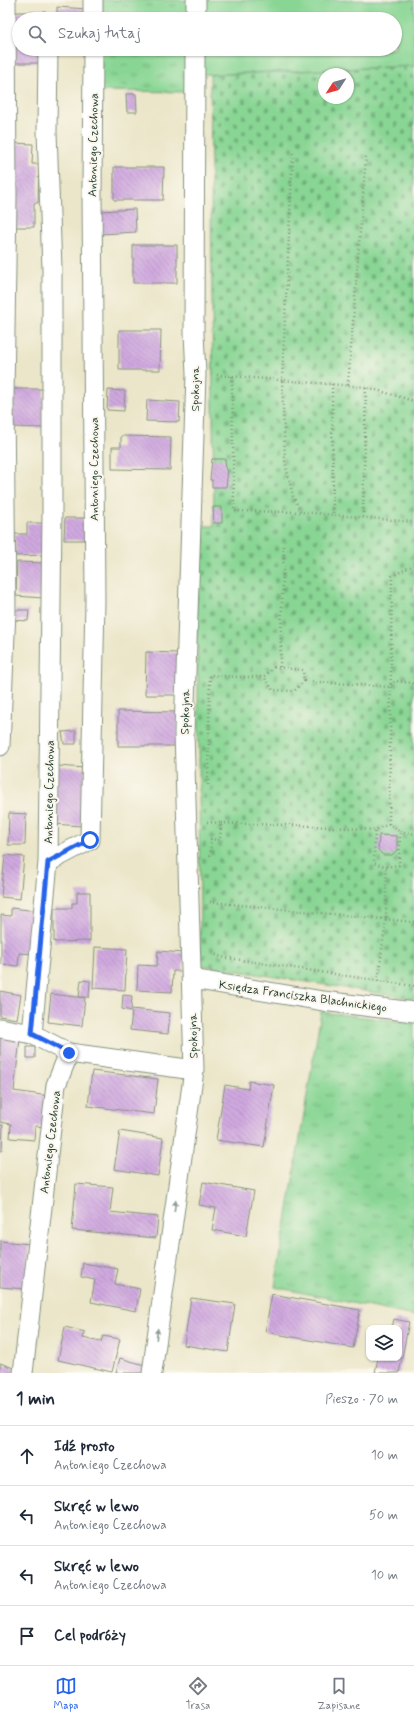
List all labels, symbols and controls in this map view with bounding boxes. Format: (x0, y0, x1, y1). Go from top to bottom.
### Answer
search box (12, 12, 402, 56)
icon: search (26, 23, 48, 45)
text: Szukaj tutaj (58, 24, 141, 44)
north arrow (318, 68, 354, 104)
street label: Antoniego Czechowa (85, 93, 103, 197)
street label: Spokojna (188, 366, 204, 412)
street label: Antoniego Czechowa (87, 417, 103, 521)
street label: Spokojna (178, 688, 194, 735)
street label: Antoniego Czechowa (41, 740, 59, 844)
route start (81, 831, 99, 849)
street label: Księdza Franciszka Blachnickiego (218, 977, 388, 1017)
street label: Spokojna (186, 1012, 202, 1059)
route end (60, 1044, 78, 1062)
street label: Antoniego Czechowa (37, 1089, 65, 1195)
one-way arrow (172, 1200, 178, 1212)
map controls (366, 1325, 402, 1361)
button: layers (366, 1325, 402, 1361)
one-way arrow (154, 1328, 160, 1340)
text: 1 min (16, 1388, 55, 1410)
text: Pieszo · 70 m (325, 1391, 398, 1408)
text: Idź prosto (54, 1437, 115, 1457)
icon: ahead (16, 1445, 38, 1467)
text: 10 m (371, 1447, 398, 1464)
text: Antoniego Czechowa (54, 1457, 167, 1474)
text: Skręć w lewo (54, 1497, 139, 1517)
icon: left (16, 1505, 38, 1527)
text: 50 m (369, 1507, 398, 1524)
text: Antoniego Czechowa (54, 1517, 167, 1534)
text: Skręć w lewo (54, 1557, 139, 1577)
icon: left (16, 1565, 38, 1587)
text: 10 m (371, 1567, 398, 1584)
text: Antoniego Czechowa (54, 1577, 167, 1594)
icon: arrive (16, 1625, 38, 1647)
text: Cel podróży (54, 1626, 126, 1646)
tab: Mapa (53, 1675, 79, 1713)
tab: Trasa (186, 1675, 210, 1713)
tab: Zapisane (317, 1675, 361, 1713)

